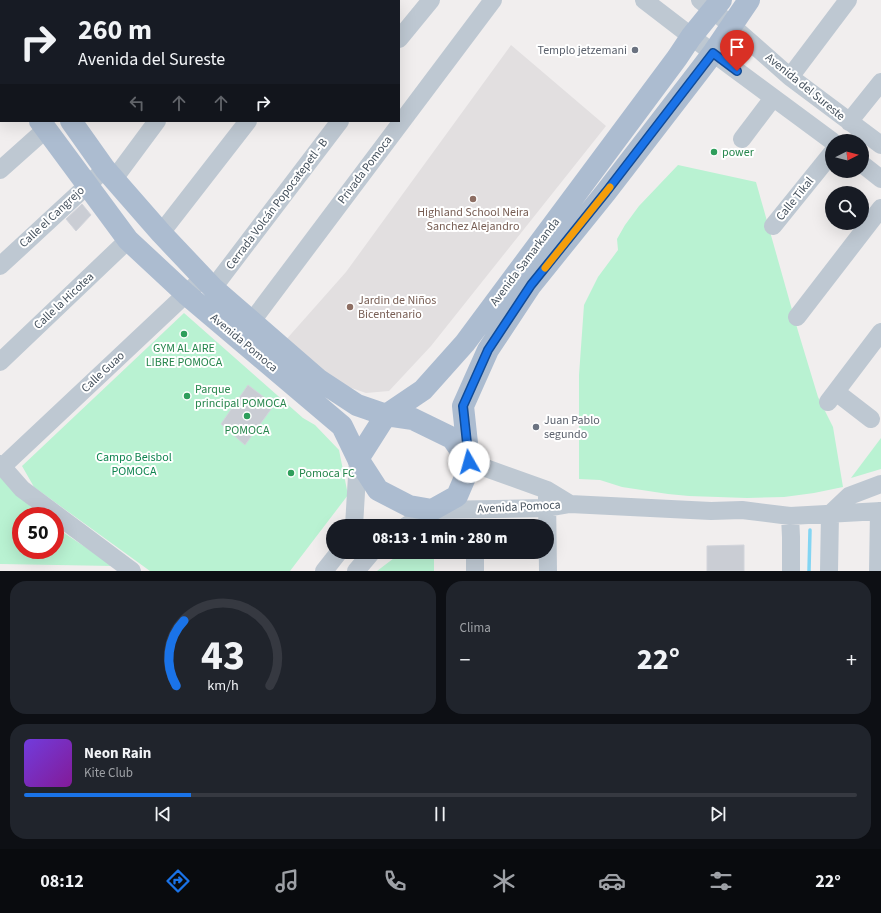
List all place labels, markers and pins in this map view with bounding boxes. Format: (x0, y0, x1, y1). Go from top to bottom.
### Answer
pin (720, 30, 754, 71)
place label: Templo jetzemani (538, 42, 627, 59)
marker: Templo jetzemani (630, 45, 640, 55)
place label: power (722, 144, 755, 161)
marker: power (709, 147, 719, 157)
marker: Highland School Neira Sanchez Alejandro (468, 194, 478, 204)
place label: Highland School Neira Sanchez Alejandro (417, 204, 529, 235)
place label: Jardin de Niños Bicentenario (358, 292, 436, 323)
marker: Jardin de Niños Bicentenario (345, 302, 355, 312)
marker: GYM AL AIRE LIBRE POMOCA (179, 329, 189, 339)
place label: GYM AL AIRE LIBRE POMOCA (146, 340, 223, 371)
place label: Parque principal POMOCA (195, 381, 287, 412)
marker: Parque principal POMOCA (182, 391, 192, 401)
marker: POMOCA (242, 411, 252, 421)
place label: Juan Pablo segundo (544, 412, 600, 443)
place label: POMOCA (225, 422, 270, 439)
marker: Juan Pablo segundo (531, 422, 541, 432)
place label: Pomoca FC (299, 465, 355, 482)
marker: Pomoca FC (286, 468, 296, 478)

